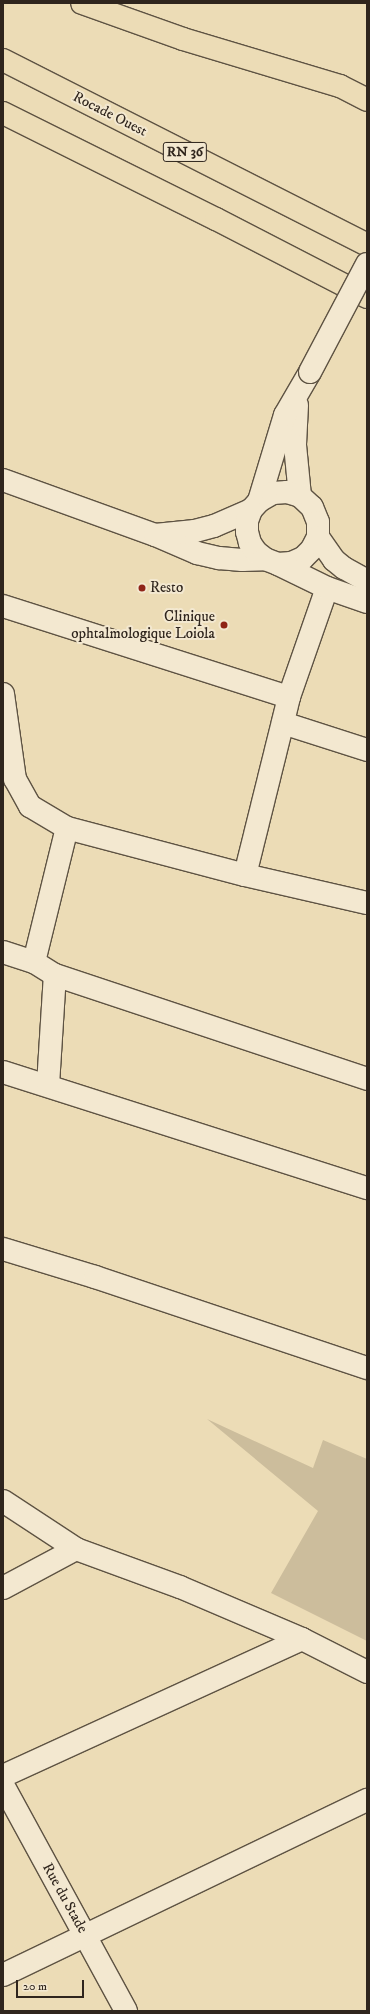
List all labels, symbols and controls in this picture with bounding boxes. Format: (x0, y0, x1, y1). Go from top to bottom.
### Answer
street label: Rocade Ouest (70, 88, 150, 140)
road number: RN 36 (162, 140, 208, 164)
place label: Resto (150, 579, 183, 597)
marker: Resto (137, 583, 147, 593)
place label: Clinique ophtalmologique Loiola (71, 607, 215, 642)
marker: Clinique ophtalmologique Loiola (218, 619, 230, 631)
street label: Rue du Stade (38, 1860, 92, 1936)
scale bar (18, 1972, 86, 1998)
text: 20 m (23, 1979, 47, 1994)

